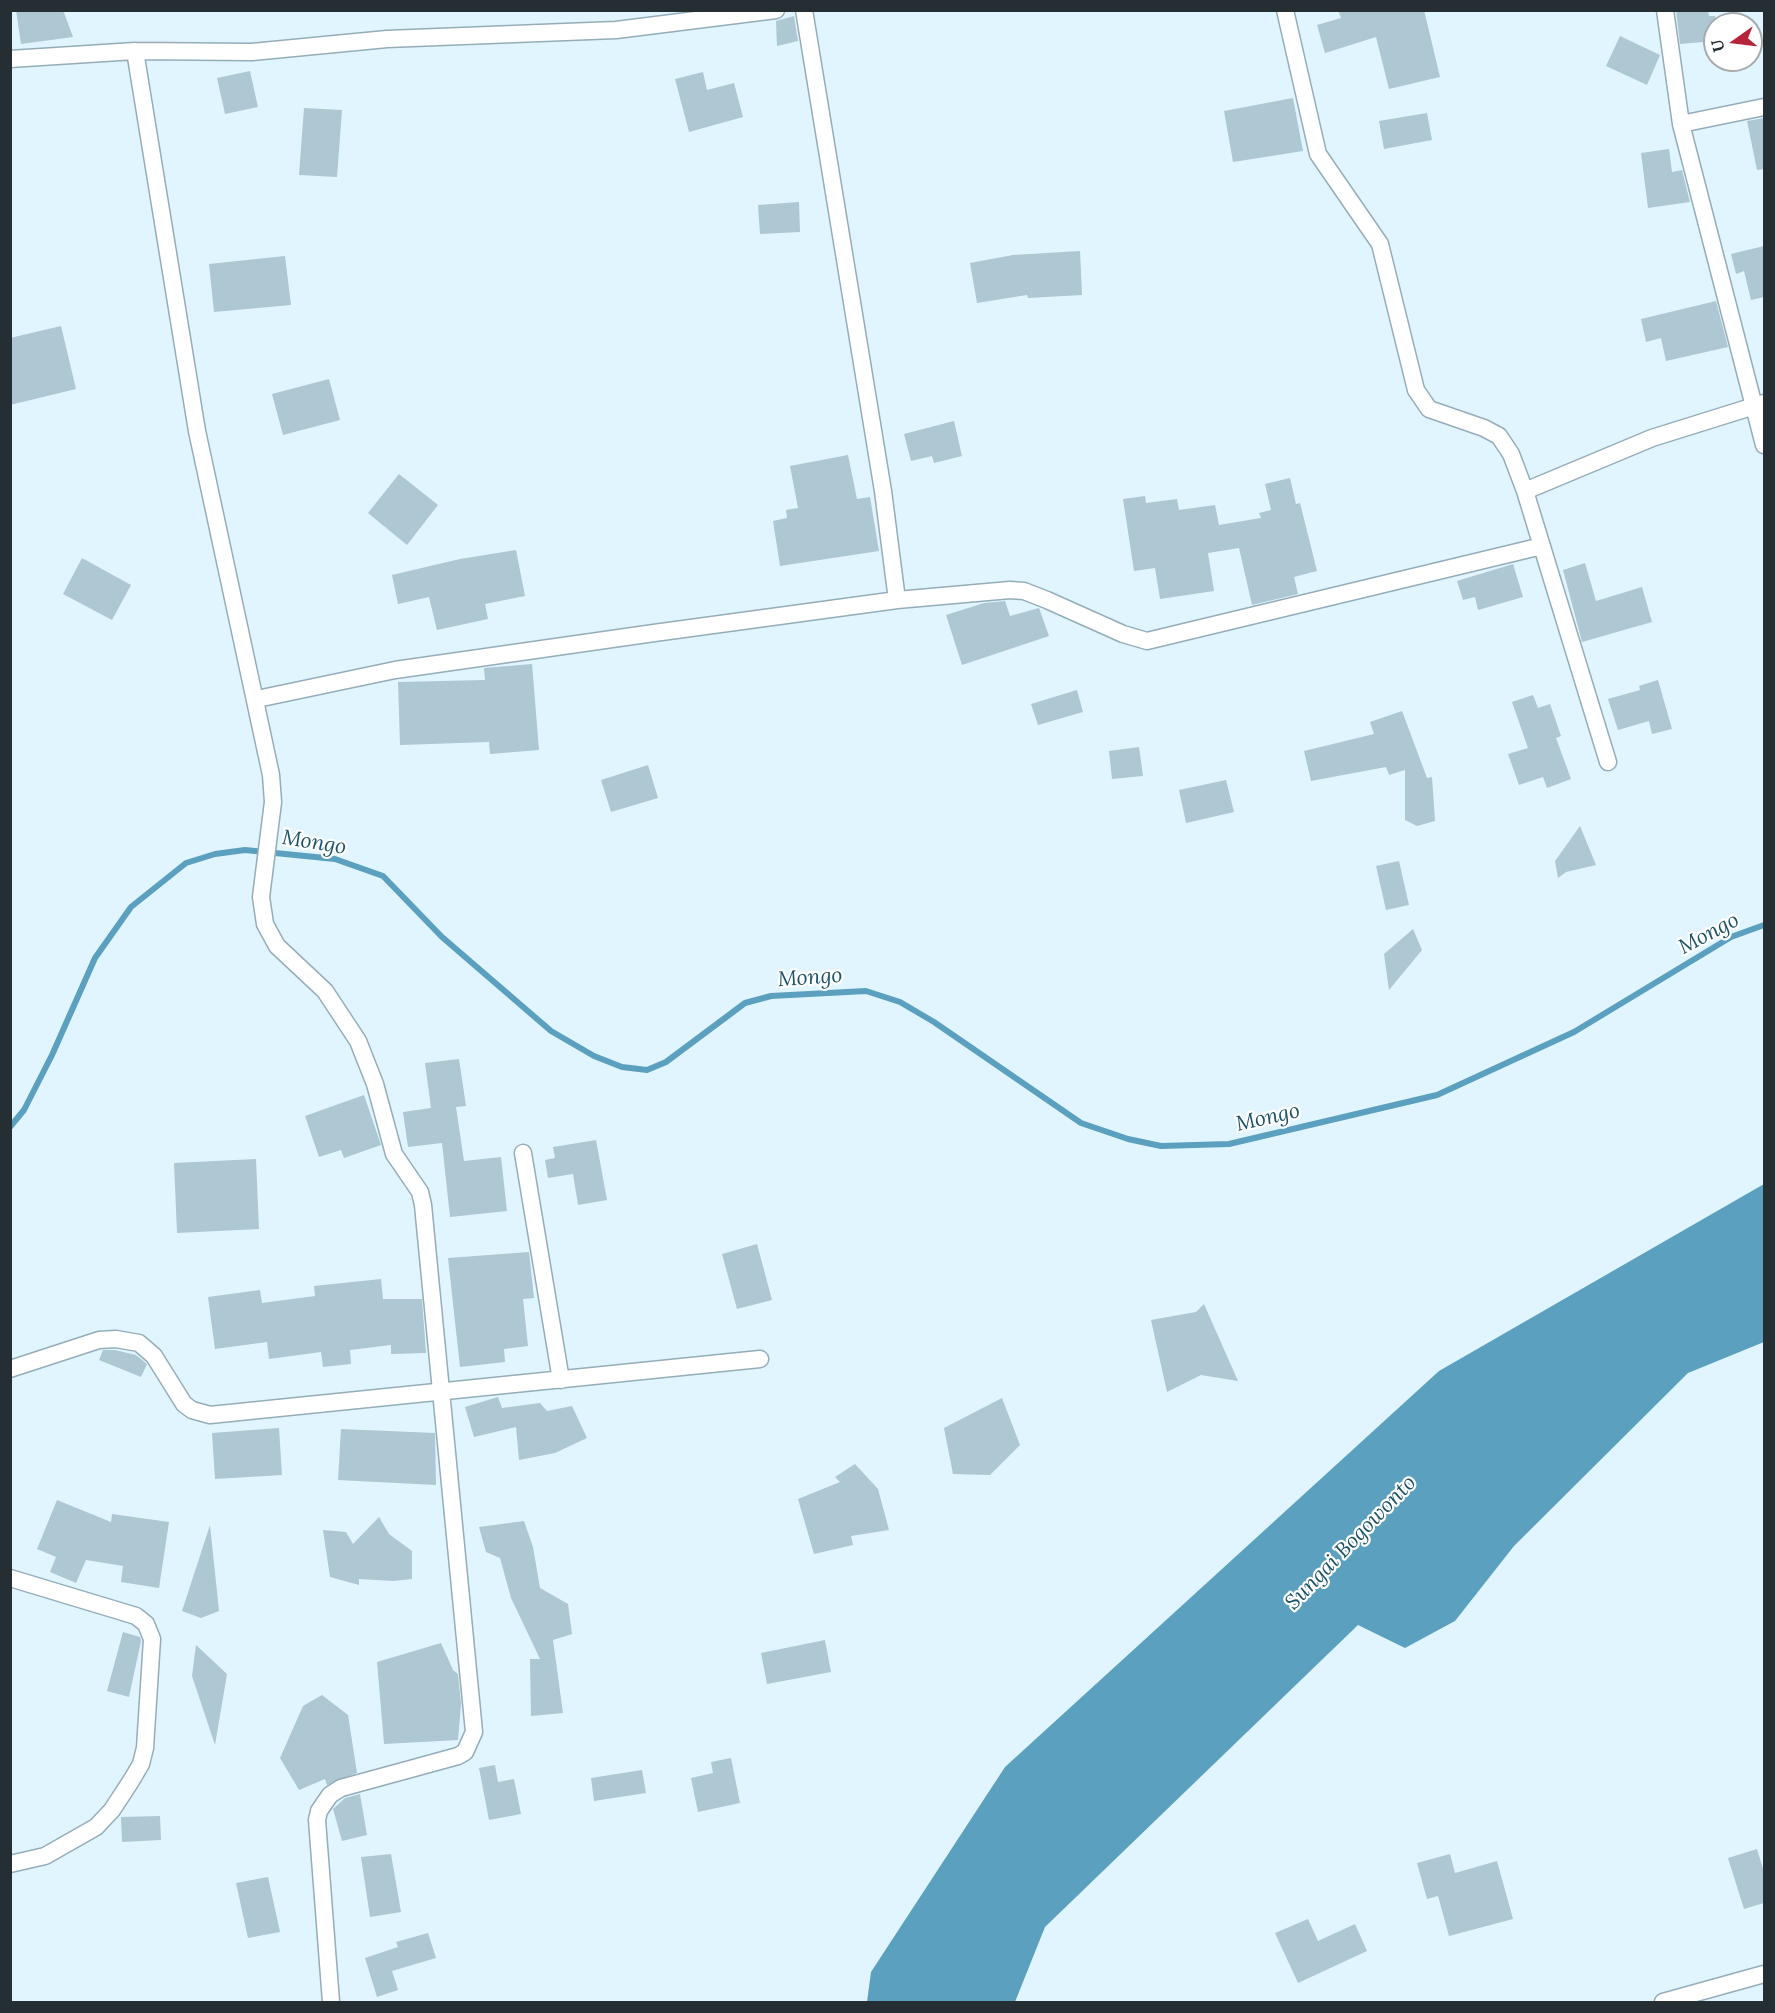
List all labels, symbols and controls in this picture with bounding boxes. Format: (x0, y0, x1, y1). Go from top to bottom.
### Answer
north arrow (1703, 12, 1763, 72)
text: U (1706, 38, 1729, 54)
water label: Mongo (280, 825, 348, 861)
water label: Mongo (1675, 908, 1743, 960)
water label: Mongo (777, 963, 843, 993)
water label: Mongo (1234, 1098, 1302, 1138)
water label: Sungai Bogowonto (1280, 1471, 1422, 1615)

